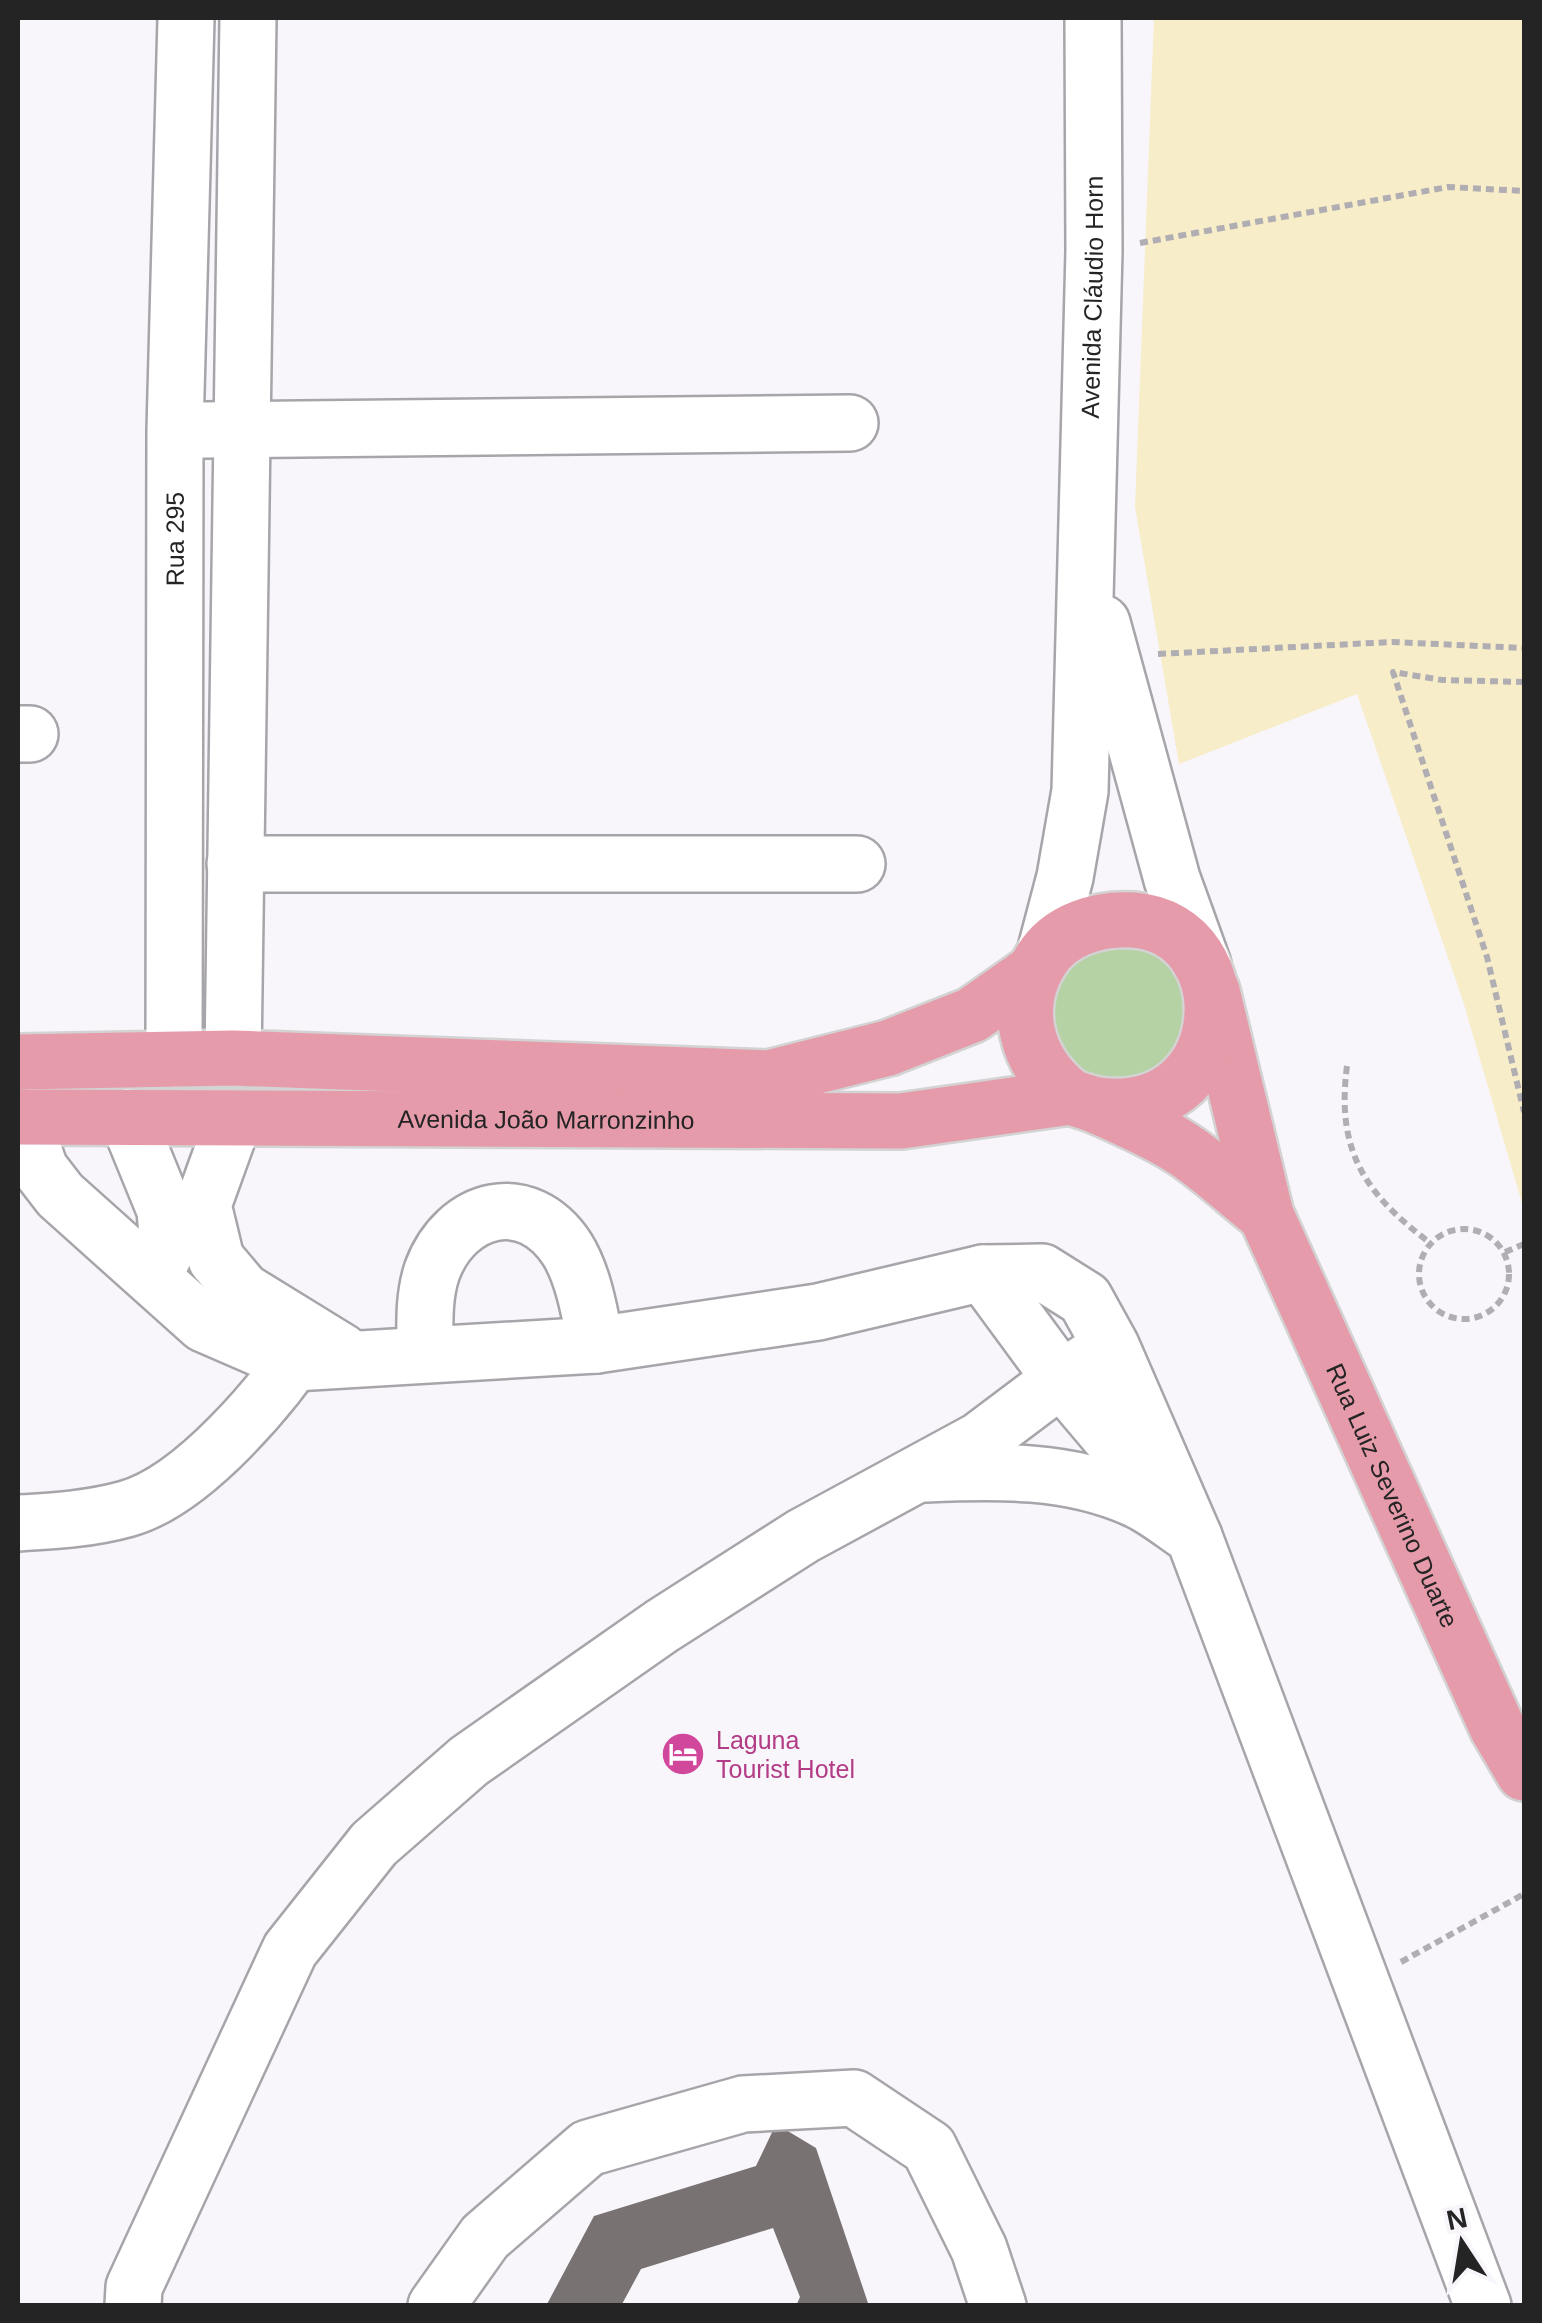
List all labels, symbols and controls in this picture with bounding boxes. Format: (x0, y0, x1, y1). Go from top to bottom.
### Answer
street label: Avenida Cláudio Horn (1076, 176, 1108, 419)
street label: Rua 295 (161, 492, 189, 586)
street label: Avenida João Marronzinho (397, 1105, 695, 1134)
street label: Rua Luiz Severino Duarte (1321, 1359, 1464, 1632)
place label: Laguna Tourist Hotel (716, 1726, 855, 1783)
hotel icon: Laguna Tourist Hotel (660, 1731, 706, 1777)
north arrow (1412, 2193, 1512, 2293)
text: N (1444, 2202, 1470, 2236)

